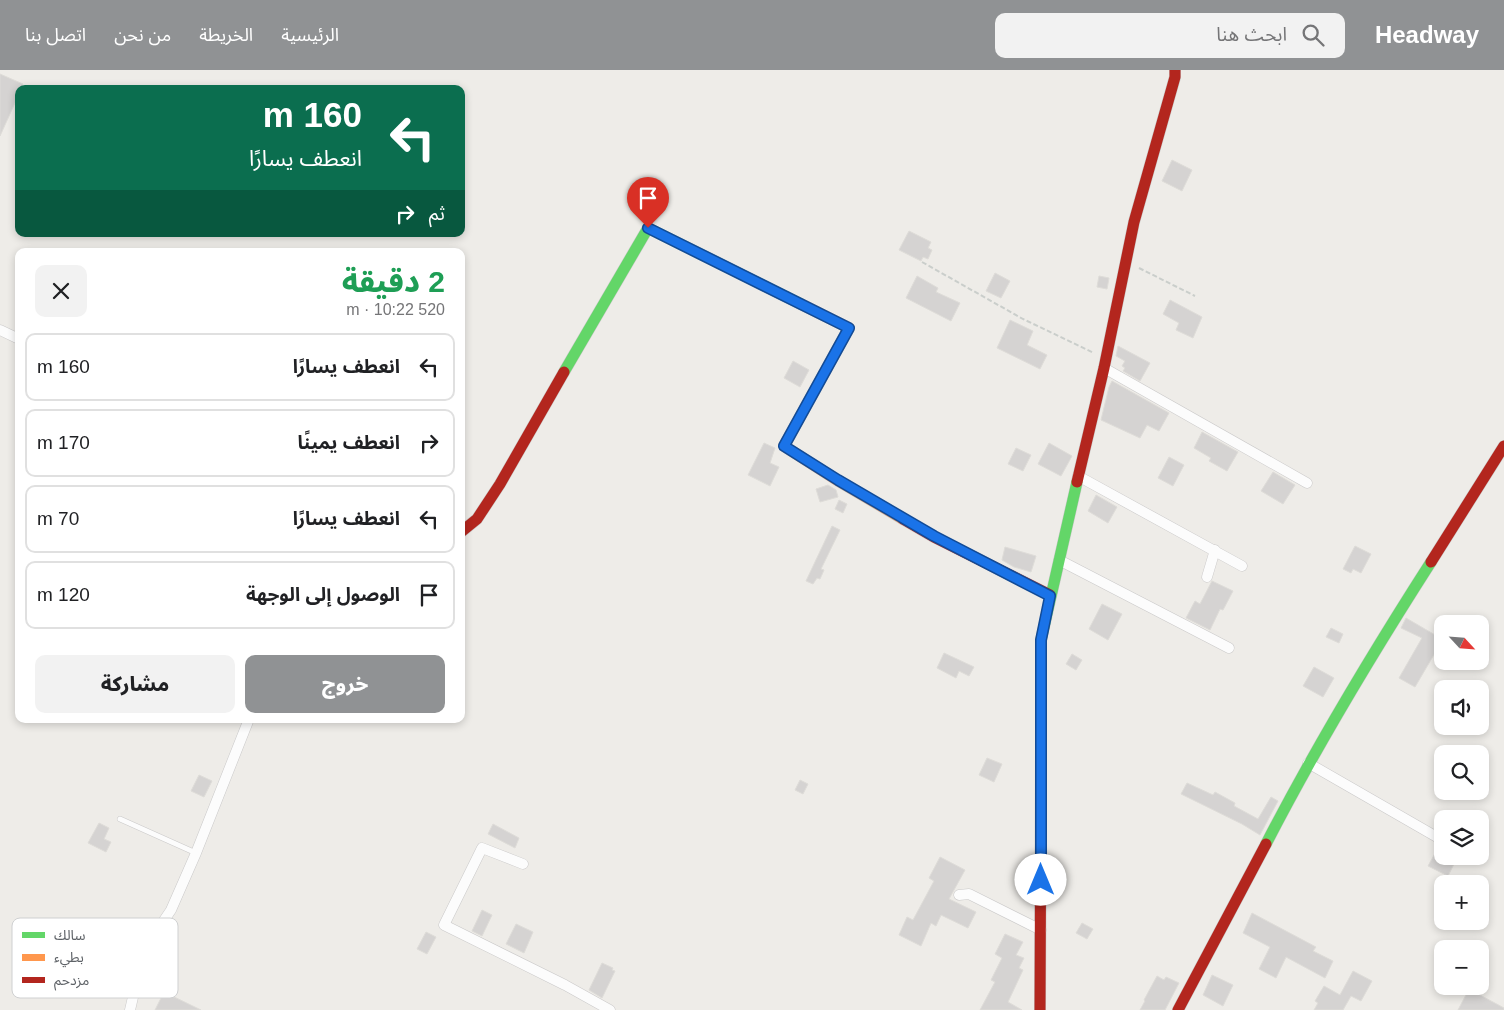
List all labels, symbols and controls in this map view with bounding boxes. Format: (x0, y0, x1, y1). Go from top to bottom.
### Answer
search box (995, 13, 1345, 58)
icon: search (1299, 21, 1327, 49)
text: Headway (1375, 21, 1479, 48)
text: ابحث هنا (1216, 24, 1287, 45)
text: اتصل بنا (25, 25, 86, 45)
text: من نحن (114, 25, 171, 45)
text: الخريطة (199, 25, 253, 45)
text: الرئيسية (281, 25, 339, 45)
text: 160 m (263, 95, 362, 134)
icon: left (380, 105, 445, 170)
text: انعطف يسارًا (249, 146, 362, 171)
pin (627, 177, 669, 228)
icon: arrive (634, 184, 662, 212)
icon: right (391, 200, 419, 228)
text: ثم (429, 203, 445, 224)
button: close (35, 265, 87, 317)
text: 2 دقيقة (342, 265, 445, 298)
text: 520 m · 10:22 (346, 301, 445, 318)
icon: left (415, 353, 443, 381)
text: 160 m (37, 356, 90, 377)
text: انعطف يسارًا (293, 356, 400, 377)
icon: right (415, 429, 443, 457)
text: 170 m (37, 432, 90, 453)
text: انعطف يمينًا (298, 432, 400, 453)
icon: left (415, 505, 443, 533)
text: 70 m (37, 508, 79, 529)
text: انعطف يسارًا (293, 508, 400, 529)
icon: arrive (415, 581, 443, 609)
text: 120 m (37, 584, 90, 605)
text: الوصول إلى الوجهة (246, 584, 400, 605)
north arrow (1434, 615, 1489, 670)
map controls (1434, 615, 1489, 995)
button: مشاركة (35, 655, 235, 713)
button: خروج (245, 655, 445, 713)
button: sound (1434, 680, 1489, 735)
button: search (1434, 745, 1489, 800)
button: layers (1434, 810, 1489, 865)
position arrow (1014, 853, 1066, 905)
button: + (1434, 875, 1489, 930)
legend (12, 918, 178, 998)
text: سالك (54, 927, 86, 943)
button: − (1434, 940, 1489, 995)
text: بطيء (54, 949, 84, 968)
text: مزدحم (54, 972, 89, 991)

